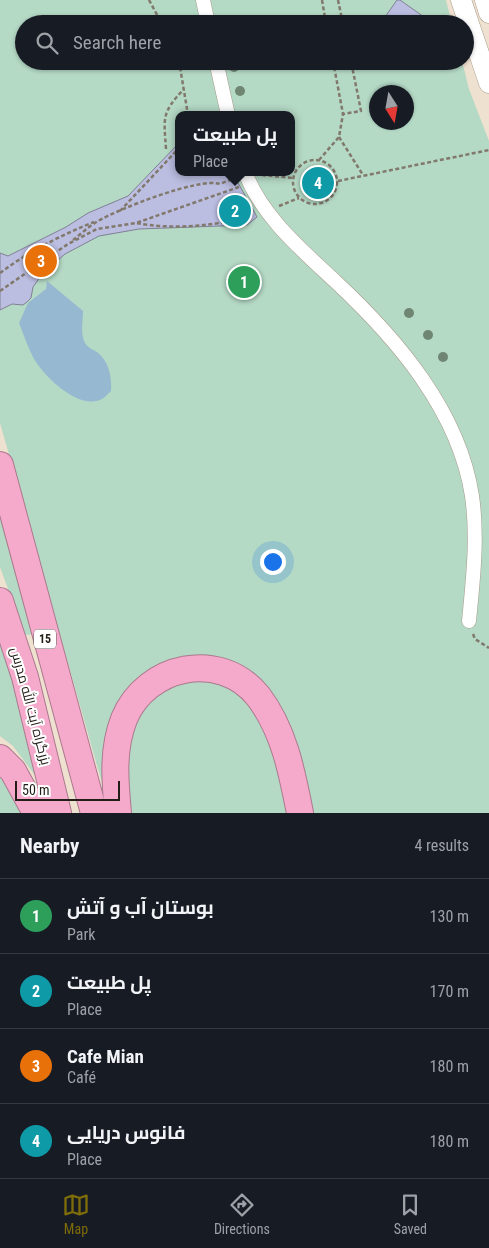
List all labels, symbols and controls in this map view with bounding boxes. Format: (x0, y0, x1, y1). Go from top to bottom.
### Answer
search box (15, 15, 474, 70)
icon: search (33, 29, 61, 57)
text: Search here (73, 31, 161, 54)
north arrow (369, 85, 414, 130)
popup (175, 111, 295, 176)
text: پل طبیعت (193, 123, 277, 146)
text: Place (193, 152, 228, 171)
pin: 4 (302, 164, 334, 202)
pin: 2 (219, 192, 251, 230)
pin: 3 (25, 242, 57, 280)
pin: 1 (228, 263, 260, 301)
your location (260, 549, 286, 575)
road number: 15 (34, 630, 56, 648)
street label: بزرگراه آیت الله مدرس (8, 645, 55, 767)
scale bar (15, 778, 120, 801)
text: 50 m (22, 782, 50, 798)
text: Nearby (20, 834, 79, 858)
text: 4 results (414, 836, 469, 855)
text: بوستان آب و آتش (67, 896, 214, 919)
text: 1 (32, 907, 40, 926)
text: 130 m (430, 907, 469, 926)
text: Park (67, 925, 96, 944)
text: پل طبیعت (67, 971, 151, 994)
text: 2 (32, 982, 40, 1001)
text: 170 m (430, 982, 469, 1001)
text: Place (67, 1000, 102, 1019)
text: Cafe Mian (67, 1045, 144, 1068)
text: 3 (32, 1057, 40, 1076)
text: 180 m (430, 1057, 469, 1076)
text: Café (67, 1068, 96, 1087)
text: فانوس دریایی (67, 1121, 185, 1144)
text: 4 (32, 1132, 40, 1151)
text: 180 m (430, 1132, 469, 1151)
text: Place (67, 1150, 102, 1169)
tab: Map (62, 1191, 90, 1237)
tab: Directions (214, 1191, 270, 1237)
tab: Saved (394, 1191, 427, 1237)

